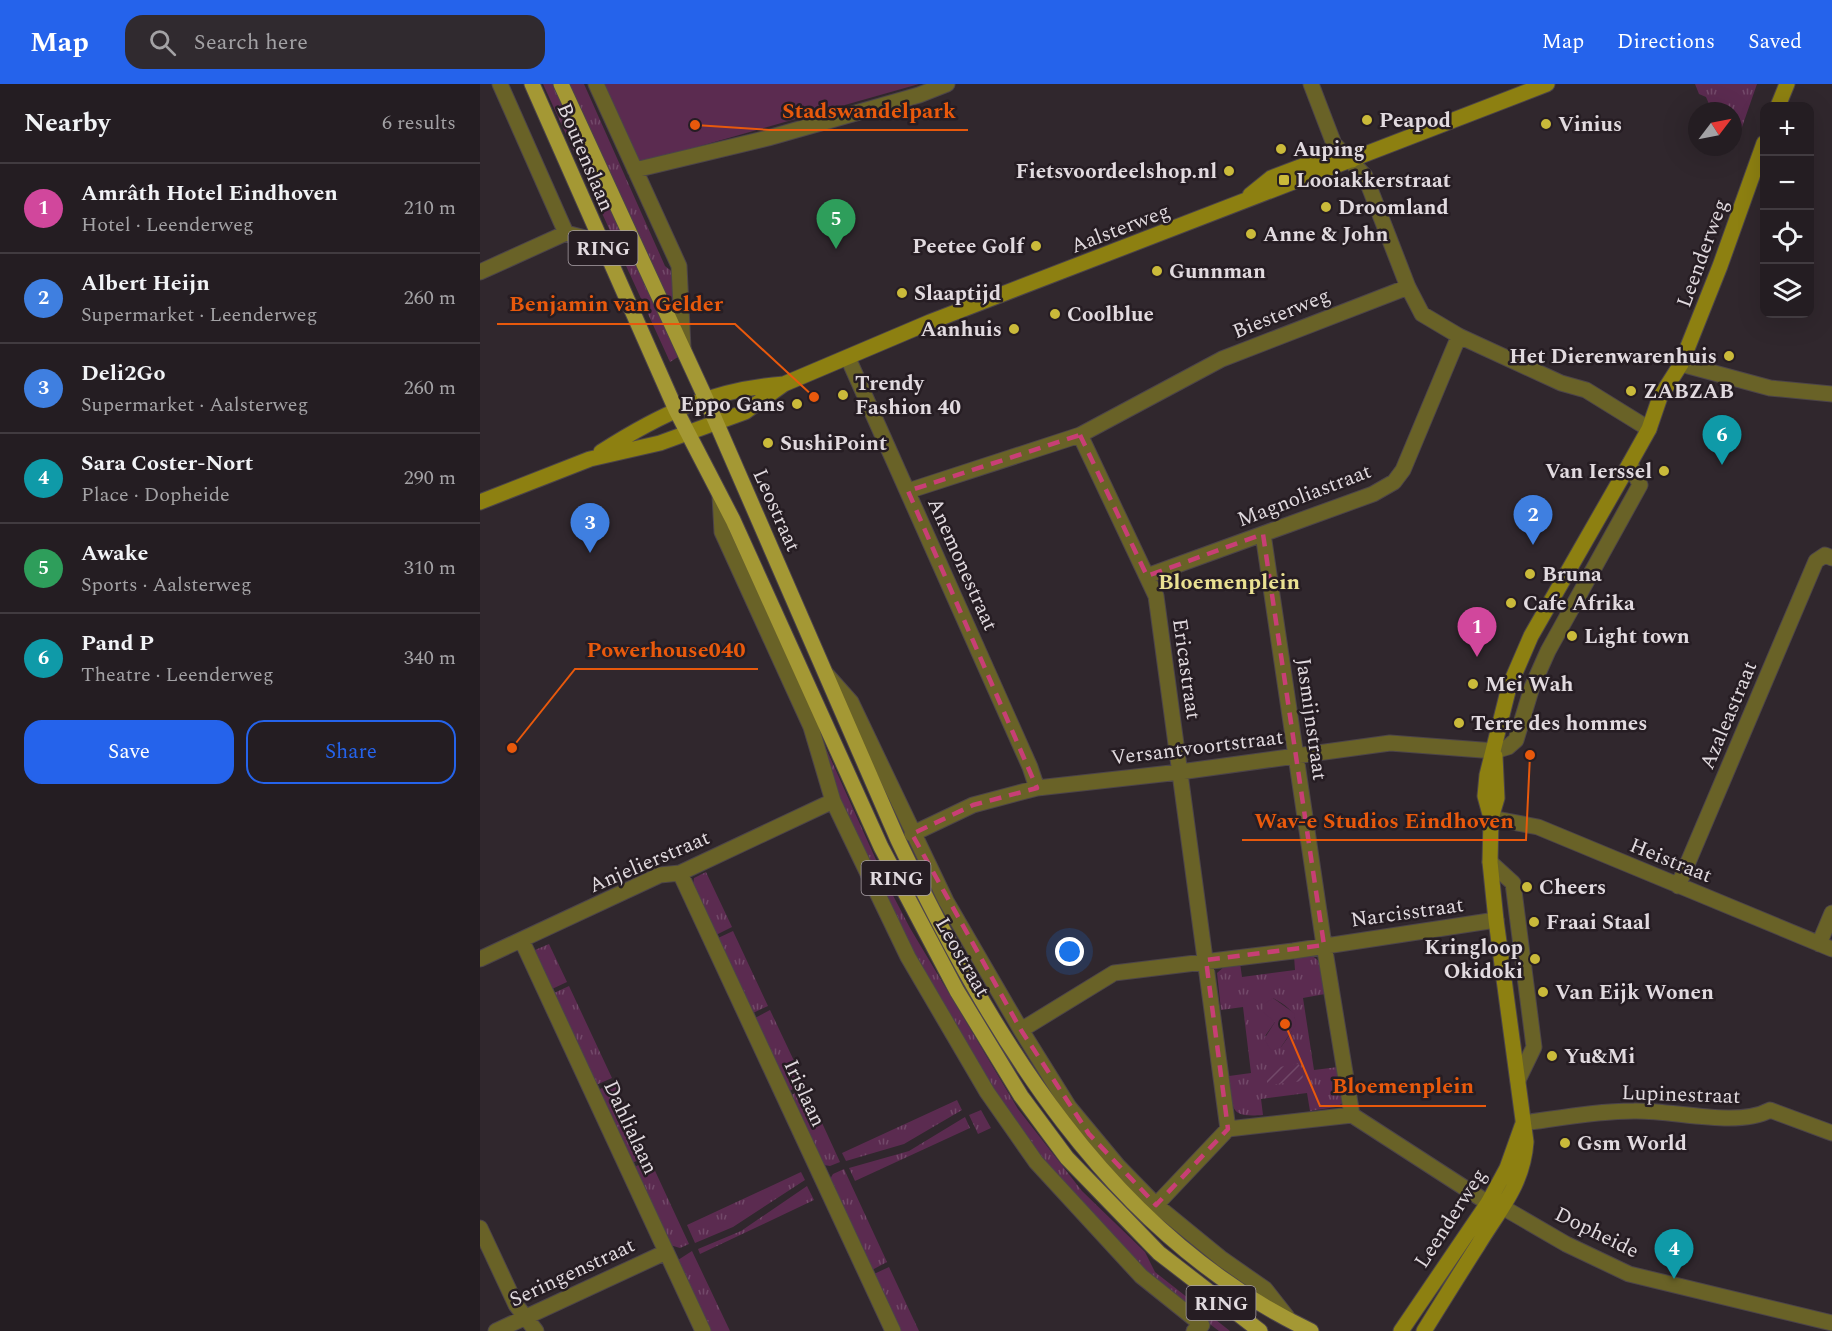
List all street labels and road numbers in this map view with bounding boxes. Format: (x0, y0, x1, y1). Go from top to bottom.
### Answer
street label: Boutenslaan (548, 98, 622, 217)
street label: Aalsterweg (1066, 195, 1175, 263)
street label: Leenderweg (1668, 195, 1737, 312)
road number: RING (568, 231, 638, 265)
street label: Biesterweg (1228, 280, 1335, 348)
street label: Magnoliastraat (1233, 456, 1376, 536)
street label: Leostraat (744, 464, 809, 557)
street label: Anemonestraat (918, 493, 1006, 636)
street label: Ericastraat (1163, 616, 1209, 722)
street label: Jasmijnstraat (1287, 656, 1335, 782)
street label: Azaleastraat (1692, 656, 1766, 775)
street label: Versantvoortstraat (1109, 722, 1285, 774)
street label: Anjelierstraat (584, 822, 715, 902)
street label: Heistraat (1624, 830, 1717, 892)
road number: RING (862, 861, 930, 895)
street label: Narcisstraat (1349, 889, 1466, 937)
street label: Leostraat (926, 911, 998, 1004)
street label: Irislaan (775, 1054, 834, 1132)
street label: Dahlialaan (594, 1075, 666, 1180)
street label: Lupinestraat (1621, 1077, 1741, 1113)
street label: Leenderweg (1407, 1162, 1495, 1275)
street label: Dopheide (1549, 1199, 1644, 1267)
street label: Seringenstraat (504, 1230, 641, 1316)
road number: RING (1186, 1286, 1256, 1320)

